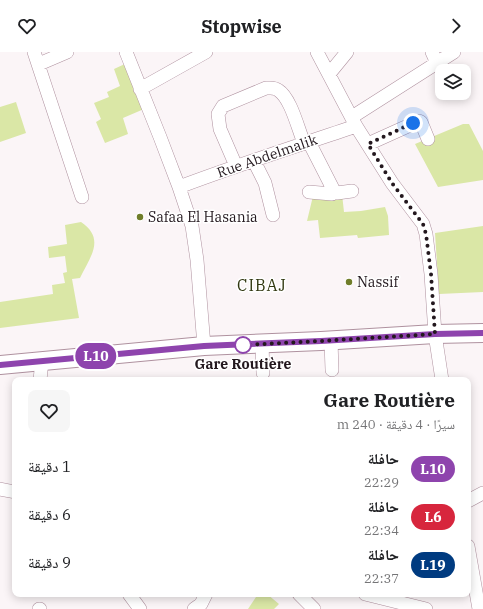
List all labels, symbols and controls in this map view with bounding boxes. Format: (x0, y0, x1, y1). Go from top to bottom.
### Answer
icon: heart (16, 15, 38, 37)
text: Stopwise (201, 15, 282, 38)
icon: forward (445, 15, 467, 37)
map controls (435, 64, 471, 100)
button: layers (435, 64, 471, 100)
your location (403, 113, 423, 133)
street label: Rue Abdelmalik (214, 130, 320, 182)
place label: Safaa El Hasania (148, 208, 258, 226)
marker: Safaa El Hasania (135, 212, 145, 222)
place label: Nassif (357, 273, 399, 291)
district label: CIBAJ (237, 275, 287, 295)
marker: Nassif (344, 277, 354, 287)
marker: Gare Routière (234, 336, 252, 354)
line badge: L10 (73, 343, 119, 369)
text: L10 (83, 347, 109, 365)
place label: Gare Routière (194, 355, 292, 373)
text: Gare Routière (323, 388, 455, 412)
button: heart (28, 390, 70, 432)
text: سيرًا · 4 دقيقة · 240 m (337, 416, 455, 433)
text: حافلة (368, 449, 399, 468)
text: 1 دقيقة (28, 457, 71, 476)
text: L10 (420, 460, 446, 478)
text: 22:29 (364, 474, 399, 491)
text: حافلة (368, 497, 399, 516)
text: 6 دقيقة (28, 505, 71, 524)
text: L6 (424, 508, 442, 526)
text: 22:34 (364, 522, 399, 539)
text: حافلة (368, 545, 399, 564)
text: 9 دقيقة (28, 553, 71, 572)
text: L19 (420, 556, 446, 574)
text: 22:37 (364, 570, 399, 587)

